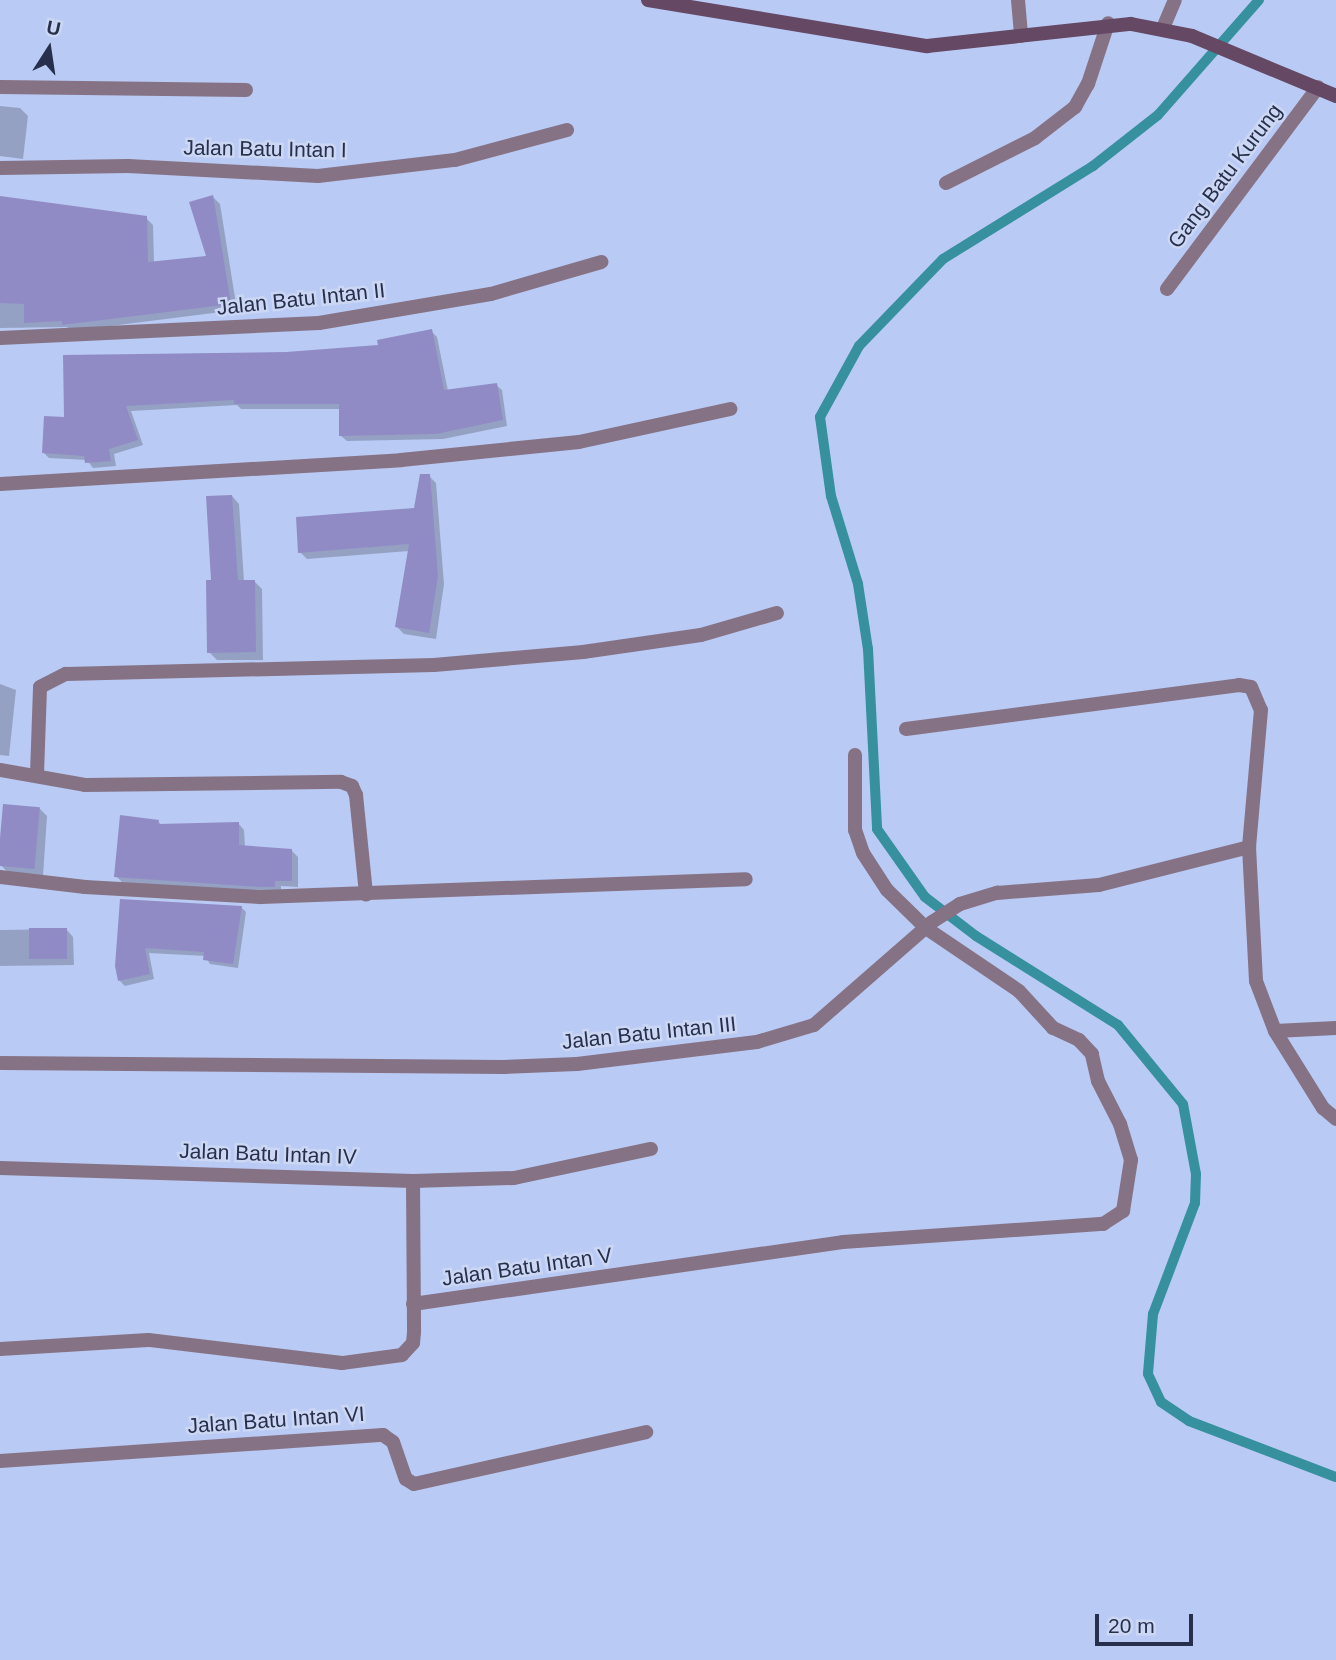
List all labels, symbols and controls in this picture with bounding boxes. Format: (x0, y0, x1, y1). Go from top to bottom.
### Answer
north arrow (14, 14, 84, 84)
text: U (45, 16, 62, 40)
street label: Gang Batu Kurung (1163, 99, 1287, 253)
street label: Jalan Batu Intan I (183, 135, 347, 163)
street label: Jalan Batu Intan II (216, 278, 386, 320)
street label: Jalan Batu Intan III (561, 1011, 737, 1055)
street label: Jalan Batu Intan IV (179, 1138, 357, 1170)
street label: Jalan Batu Intan V (440, 1243, 614, 1291)
street label: Jalan Batu Intan VI (187, 1401, 365, 1439)
scale bar (1098, 1600, 1196, 1644)
text: 20 m (1108, 1614, 1155, 1637)

